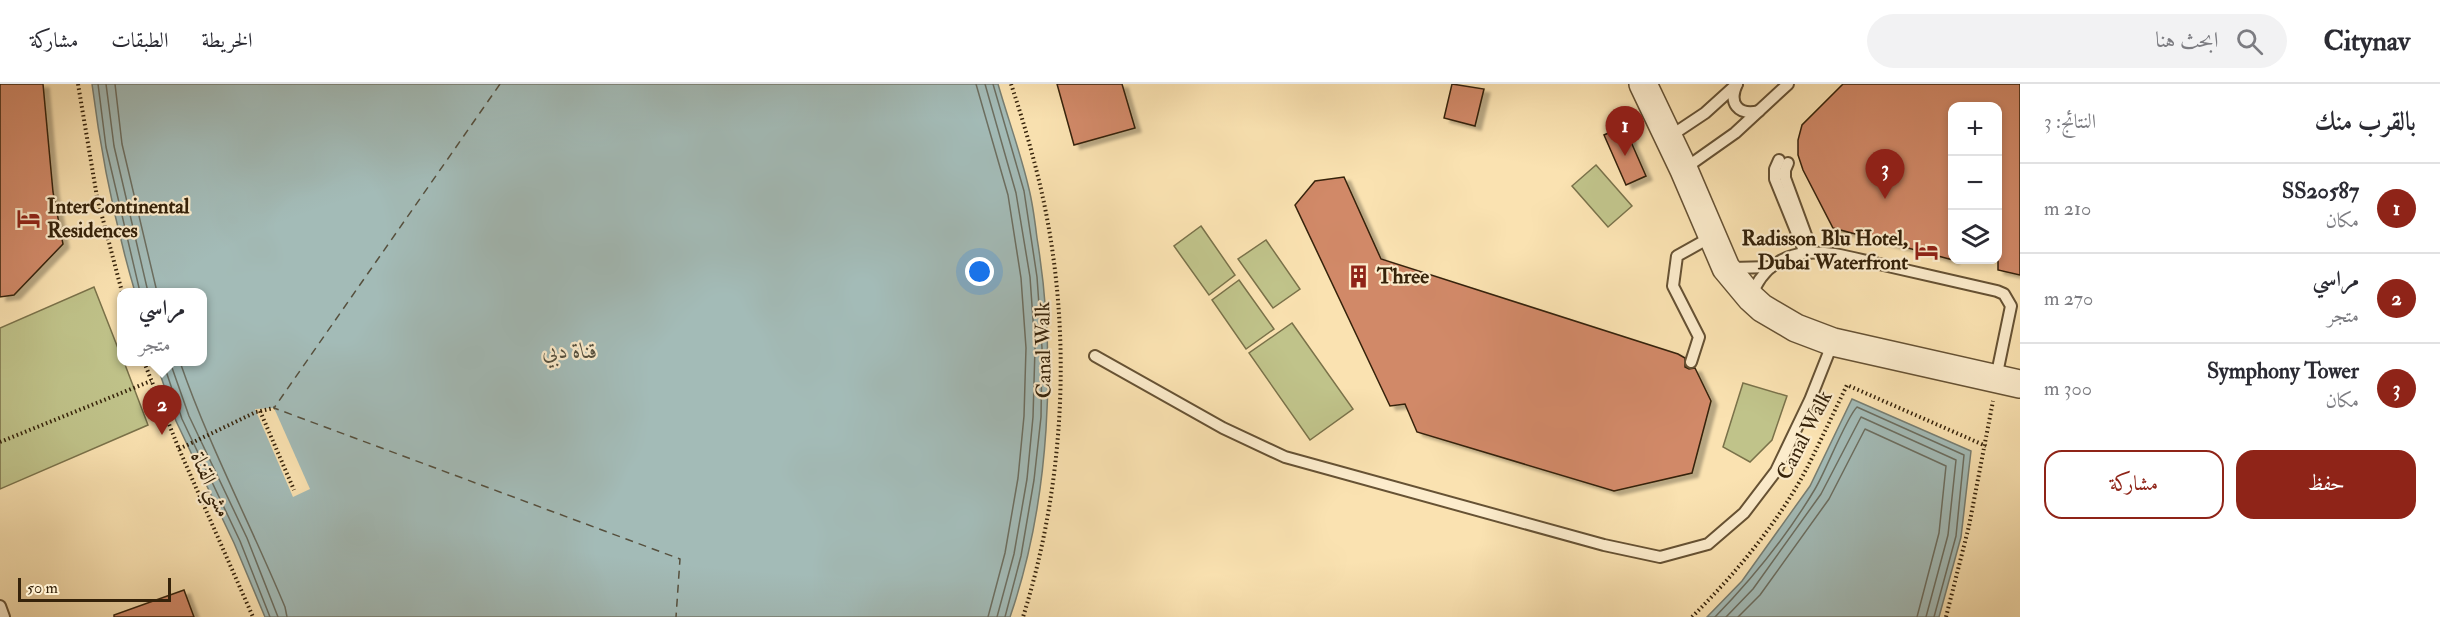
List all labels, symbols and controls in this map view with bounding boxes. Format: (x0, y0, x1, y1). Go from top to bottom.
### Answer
search box (1867, 14, 2287, 68)
text: Citynav (2323, 24, 2410, 59)
icon: search (2233, 25, 2266, 58)
text: ابحث هنا (2155, 26, 2218, 54)
text: مشاركة (30, 27, 78, 54)
text: الطبقات (111, 27, 168, 54)
text: الخريطة (201, 27, 253, 54)
map controls (1948, 102, 2002, 264)
button: + (1948, 102, 2002, 156)
pin: 1 (1606, 106, 1644, 156)
text: بالقرب منك (2314, 106, 2416, 138)
text: النتائج: 3 (2044, 109, 2096, 134)
pin: 3 (1866, 150, 1904, 199)
button: − (1948, 156, 2002, 210)
text: SS20587 (2282, 177, 2359, 205)
place label: InterContinental Residences (47, 193, 190, 244)
text: 210 m (2044, 196, 2091, 221)
text: 1 (2393, 196, 2400, 221)
hotel icon: InterContinental Residences (16, 205, 42, 231)
text: مكان (2325, 208, 2359, 233)
button: layers (1948, 210, 2002, 264)
place label: Radisson Blu Hotel, Dubai Waterfront (1741, 225, 1908, 276)
hotel icon: Radisson Blu Hotel, Dubai Waterfront (1913, 237, 1939, 263)
your location (965, 257, 994, 286)
building icon: Three (1346, 263, 1372, 289)
place label: Three (1376, 263, 1429, 290)
text: مراسي (2313, 265, 2359, 293)
text: 270 m (2044, 286, 2093, 311)
text: 2 (2391, 286, 2402, 311)
popup (117, 288, 207, 366)
text: مراسي (139, 294, 185, 322)
street label: Canal Walk (1029, 301, 1058, 399)
text: متجر (2327, 303, 2359, 328)
text: متجر (139, 332, 171, 357)
water label: قناة دبي (542, 337, 598, 369)
text: Symphony Tower (2207, 357, 2359, 385)
text: 300 m (2044, 376, 2092, 401)
text: 3 (2393, 376, 2400, 401)
pin: 2 (142, 386, 182, 435)
street label: Canal Walk (1770, 386, 1838, 484)
text: مكان (2325, 388, 2359, 413)
street label: مشي القناة (179, 447, 237, 524)
button: مشاركة (2044, 450, 2224, 519)
button: حفظ (2236, 450, 2416, 519)
scale bar (18, 575, 171, 602)
text: 50 m (27, 578, 58, 598)

